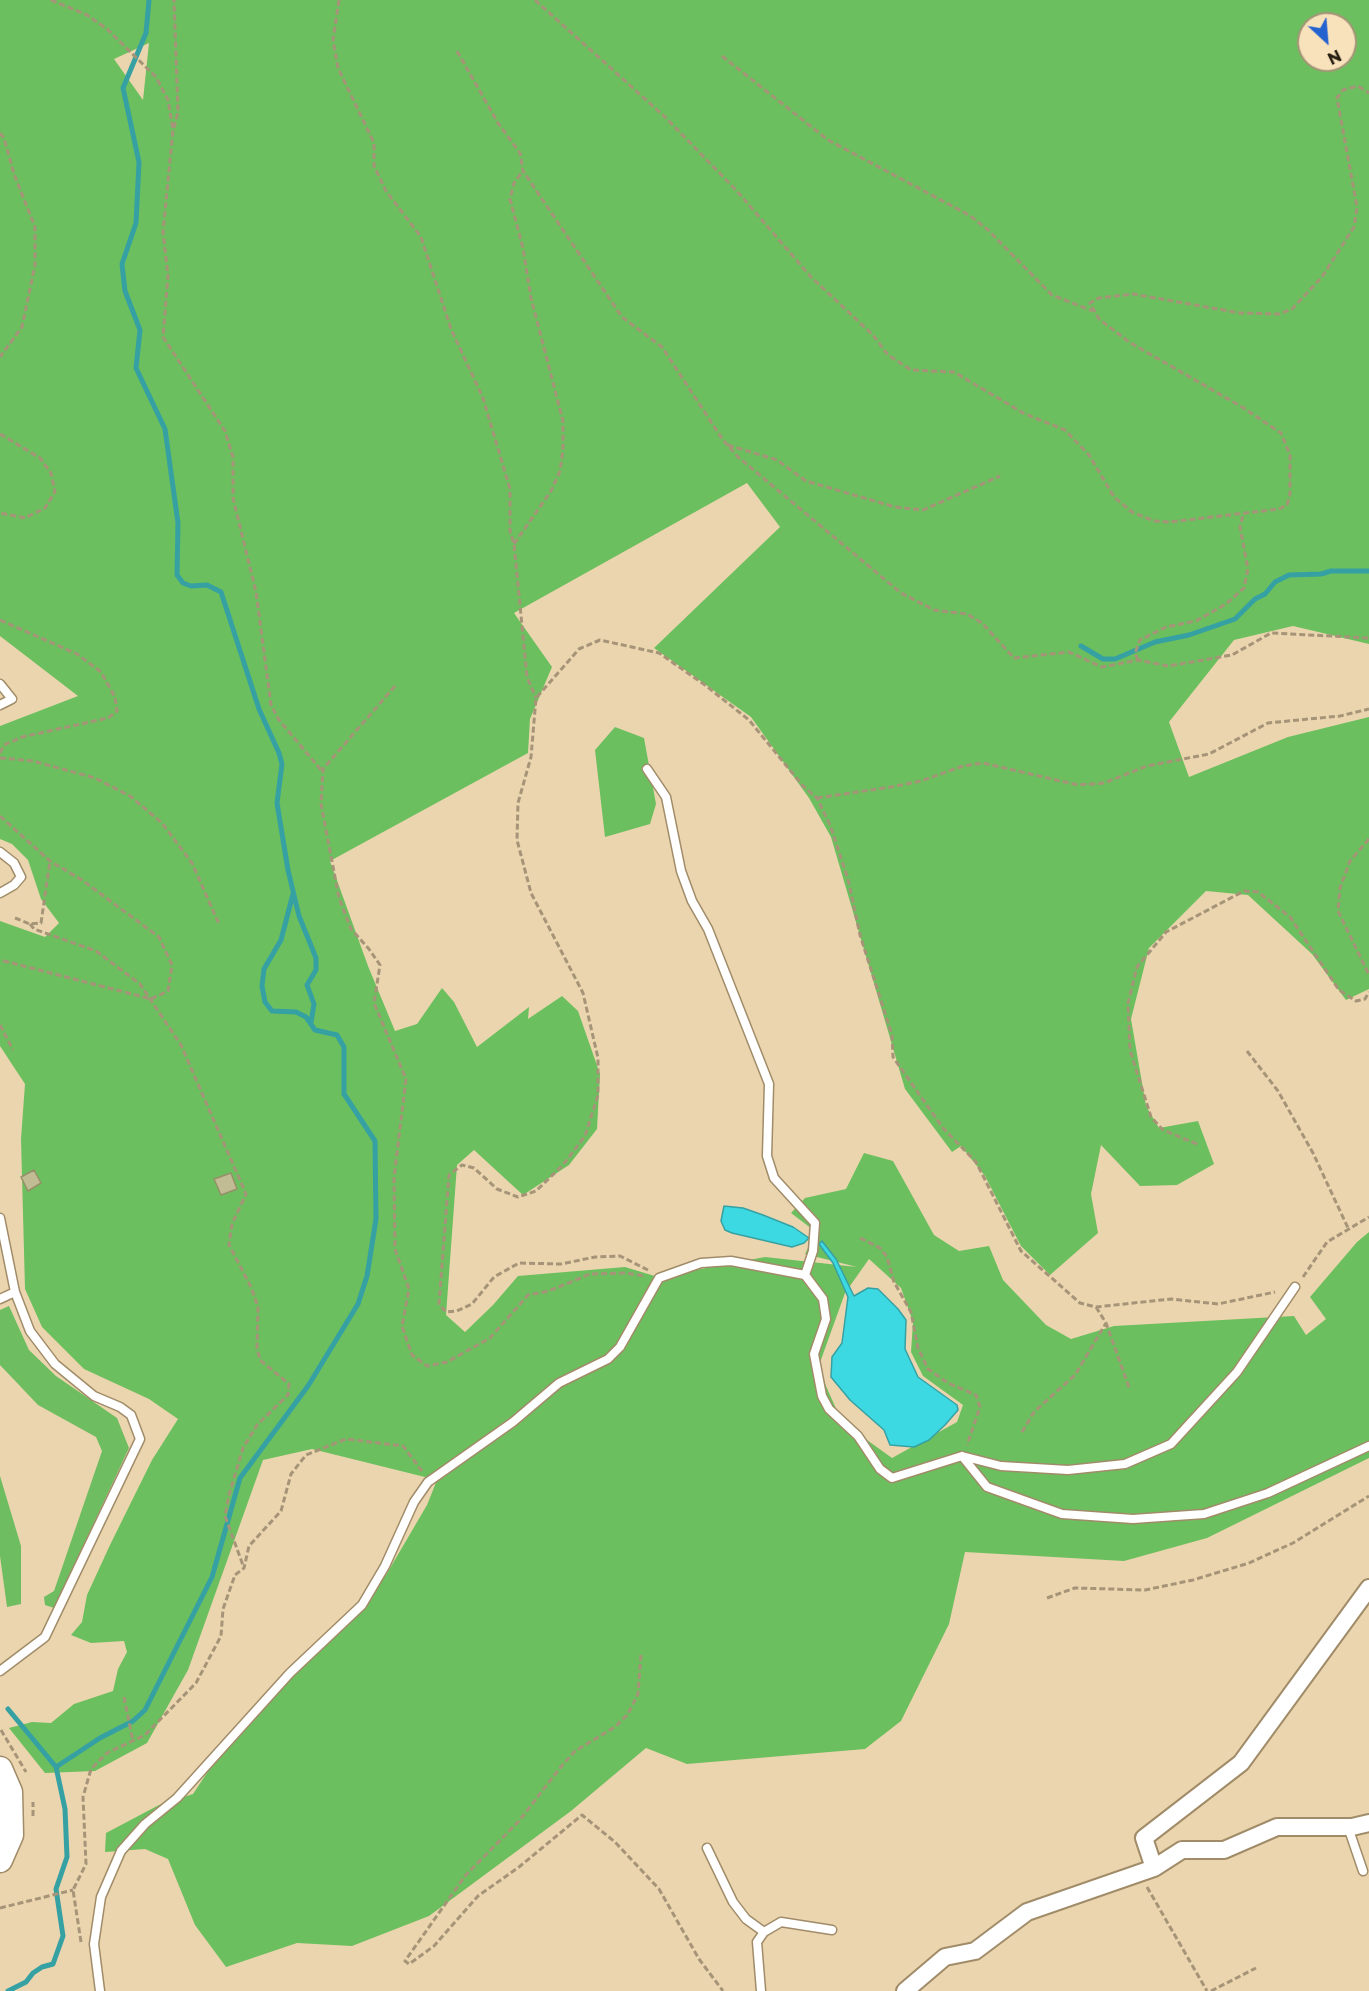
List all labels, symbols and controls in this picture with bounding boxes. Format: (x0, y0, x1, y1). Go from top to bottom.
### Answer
north arrow (1297, 12, 1357, 72)
text: N (1324, 45, 1344, 68)

